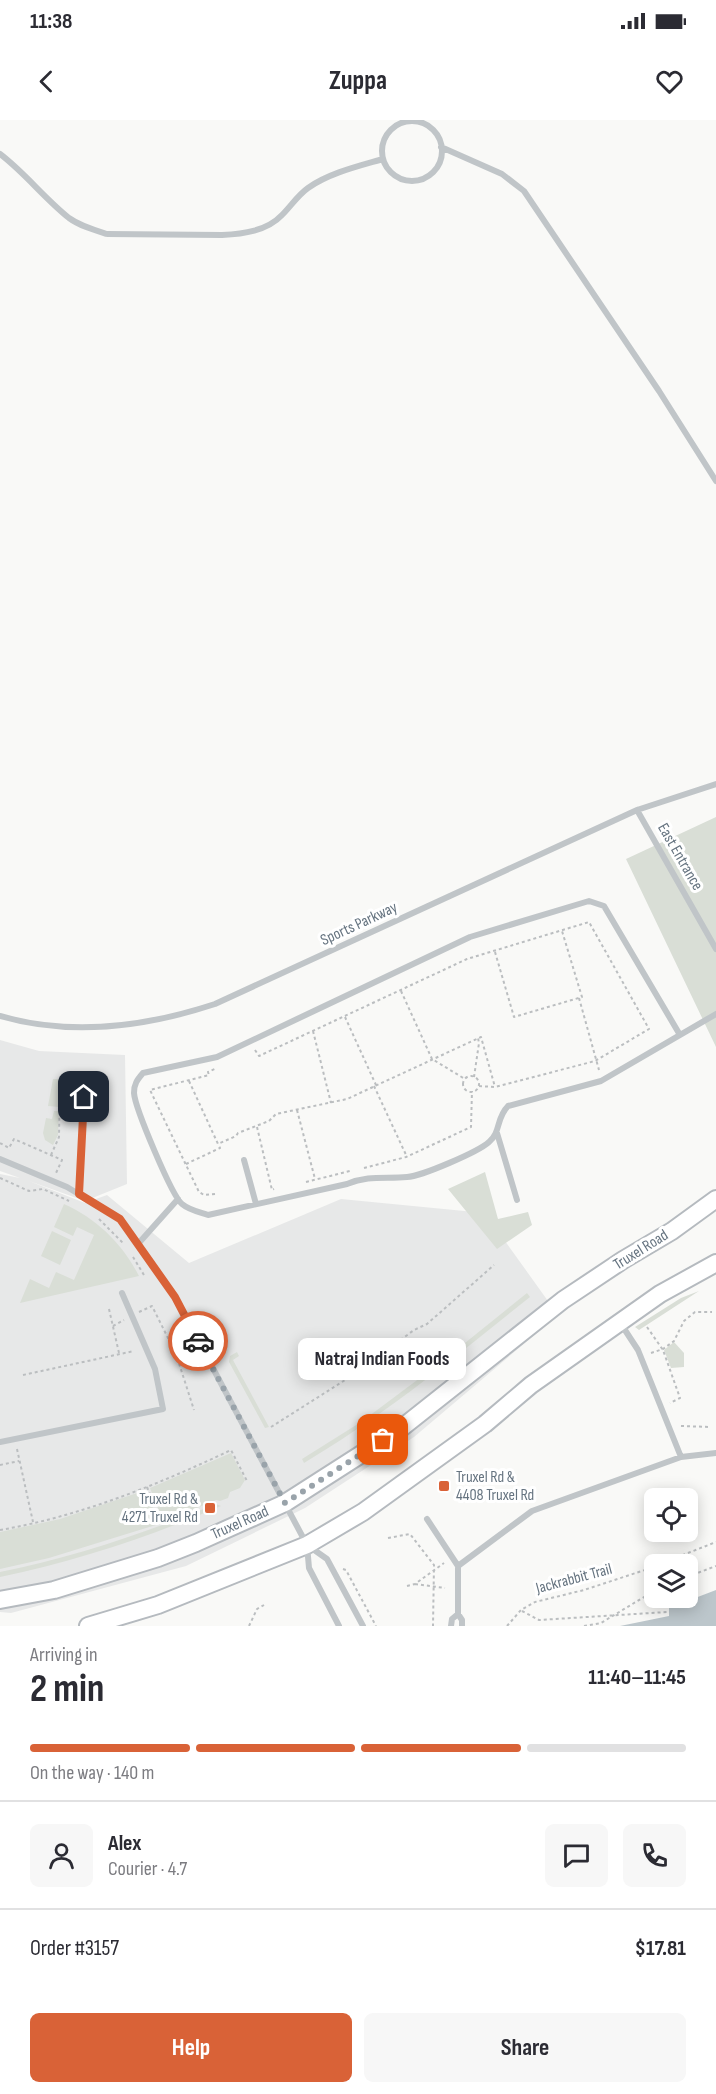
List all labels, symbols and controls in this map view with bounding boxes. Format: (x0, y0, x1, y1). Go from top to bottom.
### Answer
text: 11:38 (30, 8, 72, 35)
icon: back (30, 65, 63, 98)
text: Zuppa (329, 65, 387, 97)
icon: heart (653, 65, 686, 98)
street label: East Entrance (653, 820, 707, 894)
street label: Sports Parkway (318, 898, 400, 950)
pin (58, 1071, 109, 1122)
icon: home (67, 1080, 100, 1113)
street label: Truxel Road (610, 1226, 672, 1274)
courier (168, 1311, 228, 1371)
icon: car (182, 1325, 215, 1358)
callout: Natraj Indian Foods (299, 1338, 467, 1380)
text: Natraj Indian Foods (315, 1347, 449, 1371)
pin (357, 1414, 408, 1465)
icon: bag (366, 1423, 399, 1456)
place label: Truxel Rd & 4408 Truxel Rd (456, 1468, 534, 1505)
marker: Truxel Rd & 4408 Truxel Rd (437, 1479, 451, 1493)
map controls (644, 1488, 698, 1608)
button: locate (644, 1488, 698, 1542)
place label: Truxel Rd & 4271 Truxel Rd (122, 1490, 198, 1527)
marker: Truxel Rd & 4271 Truxel Rd (203, 1501, 217, 1515)
street label: Truxel Road (208, 1502, 272, 1544)
button: layers (644, 1554, 698, 1608)
street label: Jackrabbit Trail (533, 1560, 614, 1599)
text: Arriving in (30, 1643, 98, 1667)
text: 11:40–11:45 (588, 1664, 686, 1691)
text: 2 min (30, 1666, 104, 1713)
text: On the way · 140 m (30, 1761, 154, 1785)
button: person (30, 1824, 93, 1887)
button: chat (545, 1824, 608, 1887)
button: phone (623, 1824, 686, 1887)
text: Alex (108, 1830, 141, 1857)
text: Courier · 4.7 (108, 1857, 187, 1881)
text: Order #3157 (30, 1935, 119, 1962)
text: $17.81 (635, 1935, 686, 1962)
button: Help (30, 2013, 352, 2082)
button: Share (364, 2013, 686, 2082)

